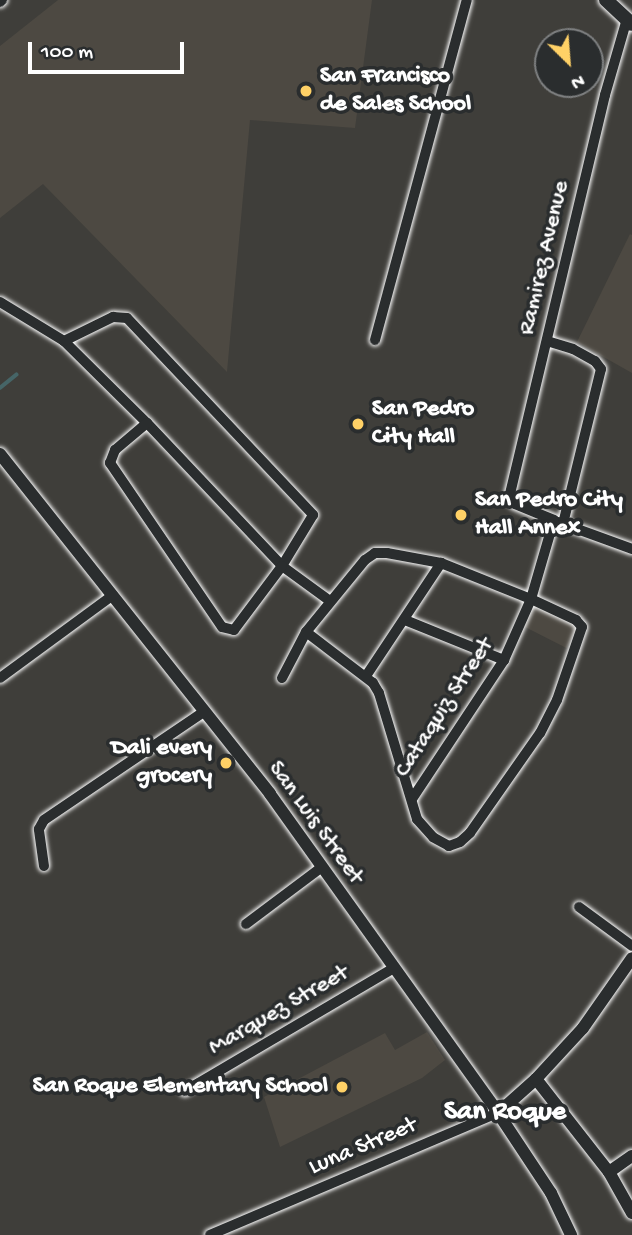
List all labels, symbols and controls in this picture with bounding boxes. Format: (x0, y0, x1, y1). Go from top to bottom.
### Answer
scale bar (32, 28, 187, 72)
north arrow (534, 28, 604, 98)
text: 100 m (41, 41, 93, 66)
place label: San Francisco de Sales School (320, 63, 471, 119)
text: N (567, 68, 588, 94)
marker: San Francisco de Sales School (298, 83, 314, 99)
street label: Ramirez Avenue (513, 178, 577, 338)
place label: San Pedro City Hall (372, 396, 474, 452)
marker: San Pedro City Hall (350, 416, 366, 432)
place label: San Pedro City Hall Annex (475, 487, 623, 543)
marker: San Pedro City Hall Annex (453, 507, 469, 523)
street label: Cataquiz Street (389, 633, 501, 783)
place label: Dali every grocery (111, 735, 212, 791)
marker: Dali every grocery (218, 755, 234, 771)
street label: San Luis Street (261, 756, 369, 890)
street label: Marquez Street (204, 959, 354, 1063)
place label: San Roque Elementary School (33, 1073, 328, 1101)
marker: San Roque Elementary School (334, 1079, 350, 1095)
district label: San Roque (444, 1096, 566, 1130)
street label: Luna Street (305, 1111, 421, 1183)

